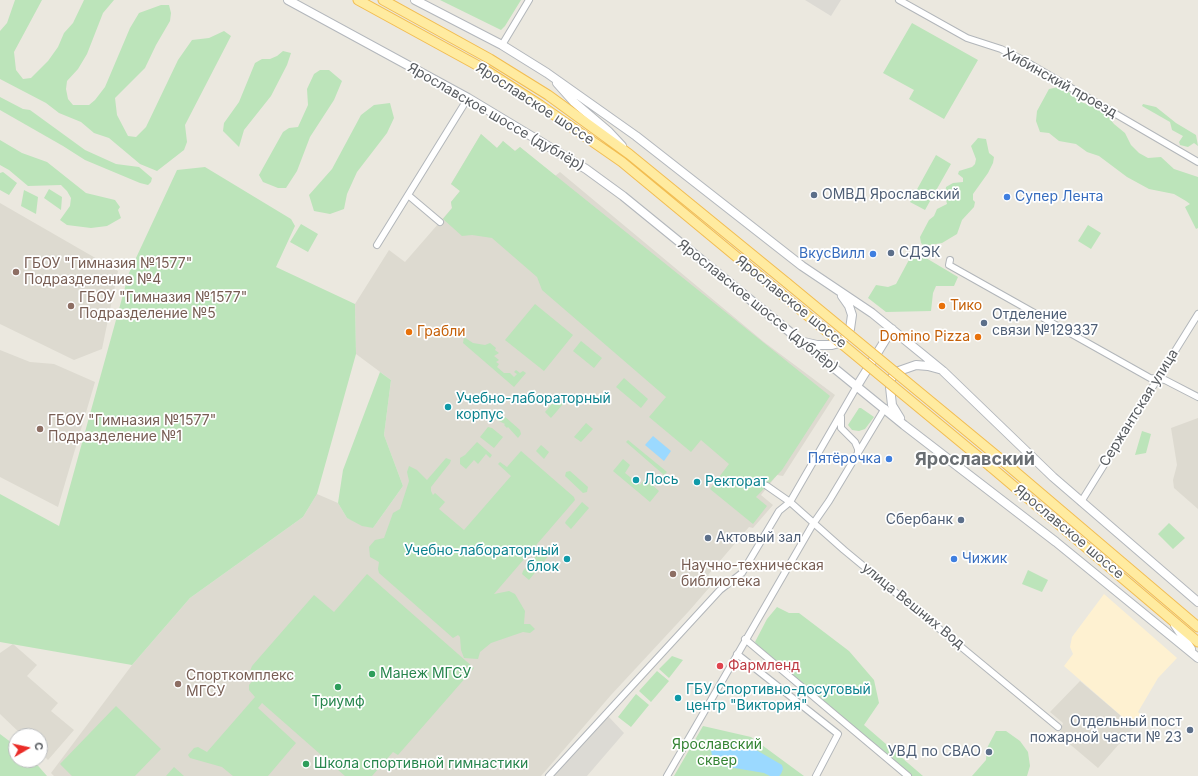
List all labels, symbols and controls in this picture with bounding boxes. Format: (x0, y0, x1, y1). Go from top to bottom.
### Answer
street label: Хибинский проезд (1000, 45, 1120, 121)
street label: Ярославское шоссе (дублёр) (405, 59, 587, 175)
street label: Ярославское шоссе (473, 59, 597, 149)
place label: ОМВД Ярославский (822, 187, 960, 203)
place label: Супер Лента (1015, 189, 1103, 205)
marker: ОМВД Ярославский (809, 190, 819, 200)
marker: Супер Лента (1002, 192, 1012, 202)
street label: Ярославское шоссе (дублёр) (674, 236, 842, 376)
place label: СДЭК (899, 245, 940, 261)
place label: ВкусВилл (799, 246, 865, 262)
marker: СДЭК (886, 248, 896, 258)
marker: ВкусВилл (868, 249, 878, 259)
street label: Ярославское шоссе (732, 252, 850, 352)
place label: ГБОУ "Гимназия №1577" Подразделение №4 (24, 256, 192, 288)
marker: ГБОУ "Гимназия №1577" Подразделение №4 (11, 267, 21, 277)
place label: ГБОУ "Гимназия №1577" Подразделение №5 (79, 290, 247, 322)
place label: Тико (950, 298, 982, 314)
marker: ГБОУ "Гимназия №1577" Подразделение №5 (66, 301, 76, 311)
marker: Тико (937, 301, 947, 311)
place label: Отделение связи №129337 (992, 307, 1098, 340)
marker: Отделение связи №129337 (979, 318, 989, 328)
place label: Грабли (417, 324, 466, 340)
marker: Грабли (404, 327, 414, 337)
place label: Domino Pizza (880, 329, 970, 345)
marker: Domino Pizza (973, 332, 983, 342)
street label: Сержантская улица (1096, 346, 1182, 470)
place label: Учебно-лабораторный корпус (456, 391, 611, 424)
marker: Учебно-лабораторный корпус (443, 402, 453, 412)
place label: ГБОУ "Гимназия №1577" Подразделение №1 (48, 413, 216, 446)
marker: ГБОУ "Гимназия №1577" Подразделение №1 (35, 424, 45, 434)
district label: Ярославский (915, 449, 1035, 471)
place label: Пятёрочка (808, 451, 881, 467)
marker: Пятёрочка (884, 454, 894, 464)
place label: Лось (644, 472, 679, 488)
place label: Ректорат (705, 474, 767, 490)
marker: Лось (631, 475, 641, 485)
marker: Ректорат (692, 477, 702, 487)
street label: Ярославское шоссе (1011, 481, 1127, 583)
place label: Сбербанк (886, 512, 953, 528)
marker: Сбербанк (956, 515, 966, 525)
place label: Актовый зал (716, 530, 801, 546)
marker: Актовый зал (703, 533, 713, 543)
place label: Учебно-лабораторный блок (404, 543, 559, 576)
place label: Чижик (962, 551, 1007, 567)
marker: Учебно-лабораторный блок (562, 554, 572, 564)
marker: Чижик (949, 554, 959, 564)
place label: Научно-техническая библиотека (681, 558, 824, 590)
street label: улица Вешних Вод (858, 559, 968, 653)
marker: Научно-техническая библиотека (668, 569, 678, 579)
place label: Фармленд (728, 658, 800, 674)
marker: Фармленд (715, 661, 725, 671)
place label: Манеж МГСУ (380, 666, 471, 682)
place label: Спорткомплекс МГСУ (186, 668, 294, 700)
marker: Манеж МГСУ (367, 669, 377, 679)
marker: Спорткомплекс МГСУ (173, 679, 183, 689)
marker: Триумф (333, 682, 343, 692)
place label: ГБУ Спортивно-досуговый центр "Виктория" (686, 682, 871, 714)
marker: ГБУ Спортивно-досуговый центр "Виктория" (673, 693, 683, 703)
place label: Триумф (311, 694, 365, 710)
place label: Отдельный пост пожарной части № 23 (1030, 714, 1182, 746)
marker: Отдельный пост пожарной части № 23 (1185, 725, 1195, 735)
north arrow (8, 728, 48, 768)
park label: Ярославский сквер (672, 737, 762, 770)
text: С (31, 741, 46, 751)
place label: УВД по СВАО (888, 744, 981, 760)
marker: УВД по СВАО (984, 747, 994, 757)
place label: Школа спортивной гимнастики (314, 756, 528, 772)
marker: Школа спортивной гимнастики (301, 759, 311, 769)

